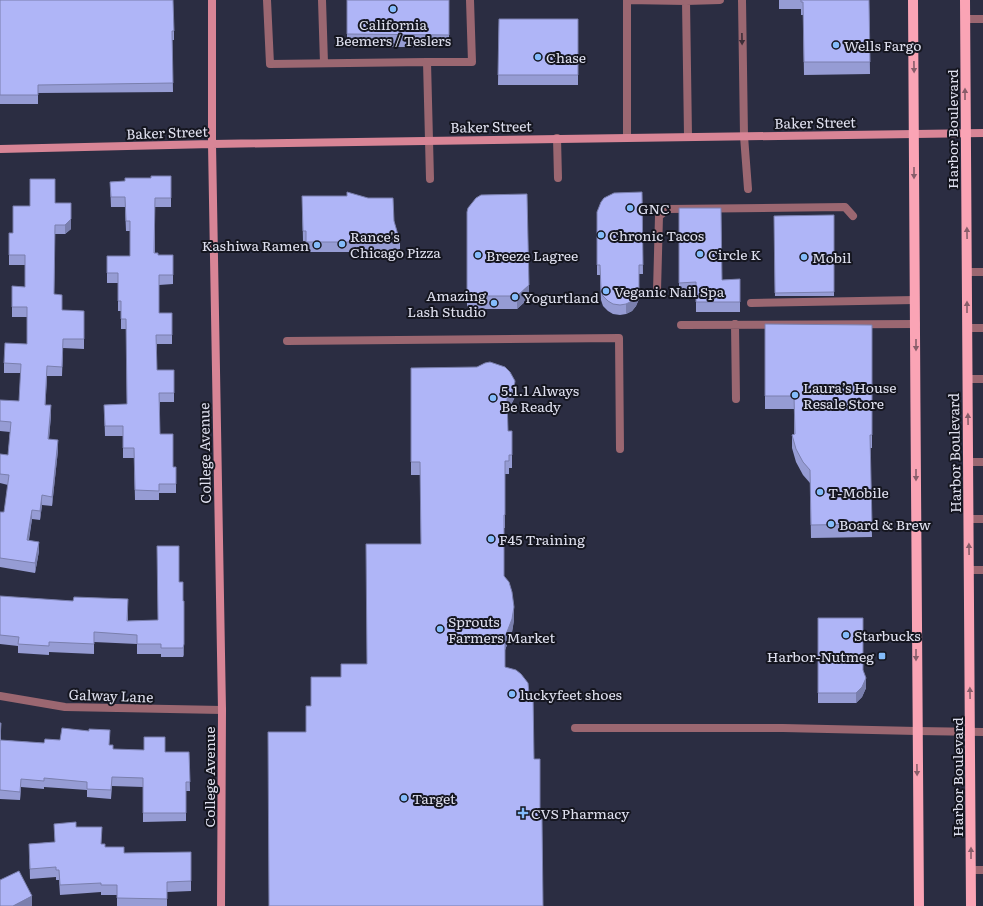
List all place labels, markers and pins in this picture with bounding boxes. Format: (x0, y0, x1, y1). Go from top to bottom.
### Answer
marker: California Beemers / Teslers (388, 4, 398, 14)
place label: California Beemers / Teslers (335, 14, 451, 50)
place label: Wells Fargo (844, 35, 921, 55)
marker: Wells Fargo (831, 40, 841, 50)
place label: Chase (546, 47, 586, 67)
marker: Chase (533, 52, 543, 62)
place label: GNC (638, 198, 670, 218)
marker: GNC (625, 203, 635, 213)
place label: Chronic Tacos (609, 225, 704, 245)
place label: Rance's Chicago Pizza (350, 226, 441, 262)
marker: Chronic Tacos (596, 230, 606, 240)
place label: Kashiwa Ramen (202, 235, 309, 255)
marker: Rance's Chicago Pizza (337, 239, 347, 249)
marker: Kashiwa Ramen (312, 240, 322, 250)
place label: Circle K (708, 244, 761, 264)
place label: Breeze Lagree (486, 245, 578, 265)
place label: Mobil (812, 247, 852, 267)
marker: Circle K (695, 249, 705, 259)
marker: Breeze Lagree (473, 250, 483, 260)
marker: Mobil (799, 252, 809, 262)
place label: Veganic Nail Spa (614, 281, 725, 301)
place label: Amazing Lash Studio (407, 285, 486, 321)
marker: Veganic Nail Spa (601, 286, 611, 296)
place label: Yogurtland (523, 287, 599, 307)
marker: Yogurtland (510, 292, 520, 302)
marker: Amazing Lash Studio (489, 298, 499, 308)
place label: Laura’s House Resale Store (803, 377, 896, 413)
place label: 5.1.1 Always Be Ready (501, 380, 579, 416)
marker: Laura’s House Resale Store (790, 390, 800, 400)
marker: 5.1.1 Always Be Ready (488, 393, 498, 403)
place label: T-Mobile (828, 482, 889, 502)
marker: T-Mobile (815, 487, 825, 497)
place label: Board & Brew (839, 514, 931, 534)
marker: Board & Brew (826, 519, 836, 529)
place label: F45 Training (499, 529, 585, 549)
marker: F45 Training (486, 534, 496, 544)
place label: Sprouts Farmers Market (448, 611, 555, 647)
marker: Sprouts Farmers Market (435, 624, 445, 634)
place label: Starbucks (854, 625, 921, 645)
marker: Starbucks (841, 630, 851, 640)
place label: Harbor-Nutmeg (767, 646, 874, 666)
marker: Harbor-Nutmeg (877, 651, 887, 661)
place label: luckyfeet shoes (520, 684, 622, 704)
marker: luckyfeet shoes (507, 689, 517, 699)
place label: Target (412, 788, 456, 808)
marker: Target (399, 793, 409, 803)
place label: CVS Pharmacy (531, 803, 630, 823)
marker: CVS Pharmacy (518, 808, 528, 818)

